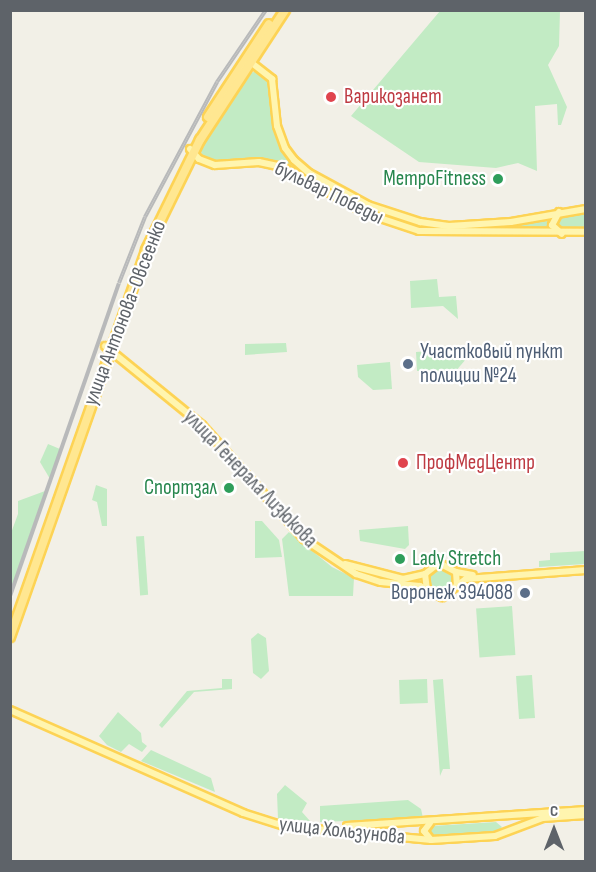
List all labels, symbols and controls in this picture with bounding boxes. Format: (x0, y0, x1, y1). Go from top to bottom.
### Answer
place label: Варикозанет (344, 84, 442, 110)
marker: Варикозанет (322, 88, 340, 106)
street label: бульвар Победы (270, 156, 388, 230)
place label: МетроFitness (383, 166, 486, 192)
marker: МетроFitness (491, 172, 505, 186)
street label: улица Антонова-Овсеенко (78, 217, 172, 409)
place label: Участковый пункт полиции №24 (420, 339, 563, 389)
marker: Участковый пункт полиции №24 (401, 357, 415, 371)
street label: улица Генерала Лизюкова (178, 405, 322, 553)
place label: ПрофМедЦентр (416, 450, 535, 476)
marker: ПрофМедЦентр (394, 454, 412, 472)
place label: Спортзал (144, 475, 217, 501)
marker: Спортзал (222, 481, 236, 495)
place label: Lady Stretch (412, 546, 501, 572)
marker: Lady Stretch (393, 552, 407, 566)
place label: Воронеж 394088 (391, 580, 513, 606)
marker: Воронеж 394088 (518, 586, 532, 600)
north arrow (524, 800, 584, 860)
text: С (550, 802, 558, 821)
street label: улица Хользунова (278, 812, 406, 850)

